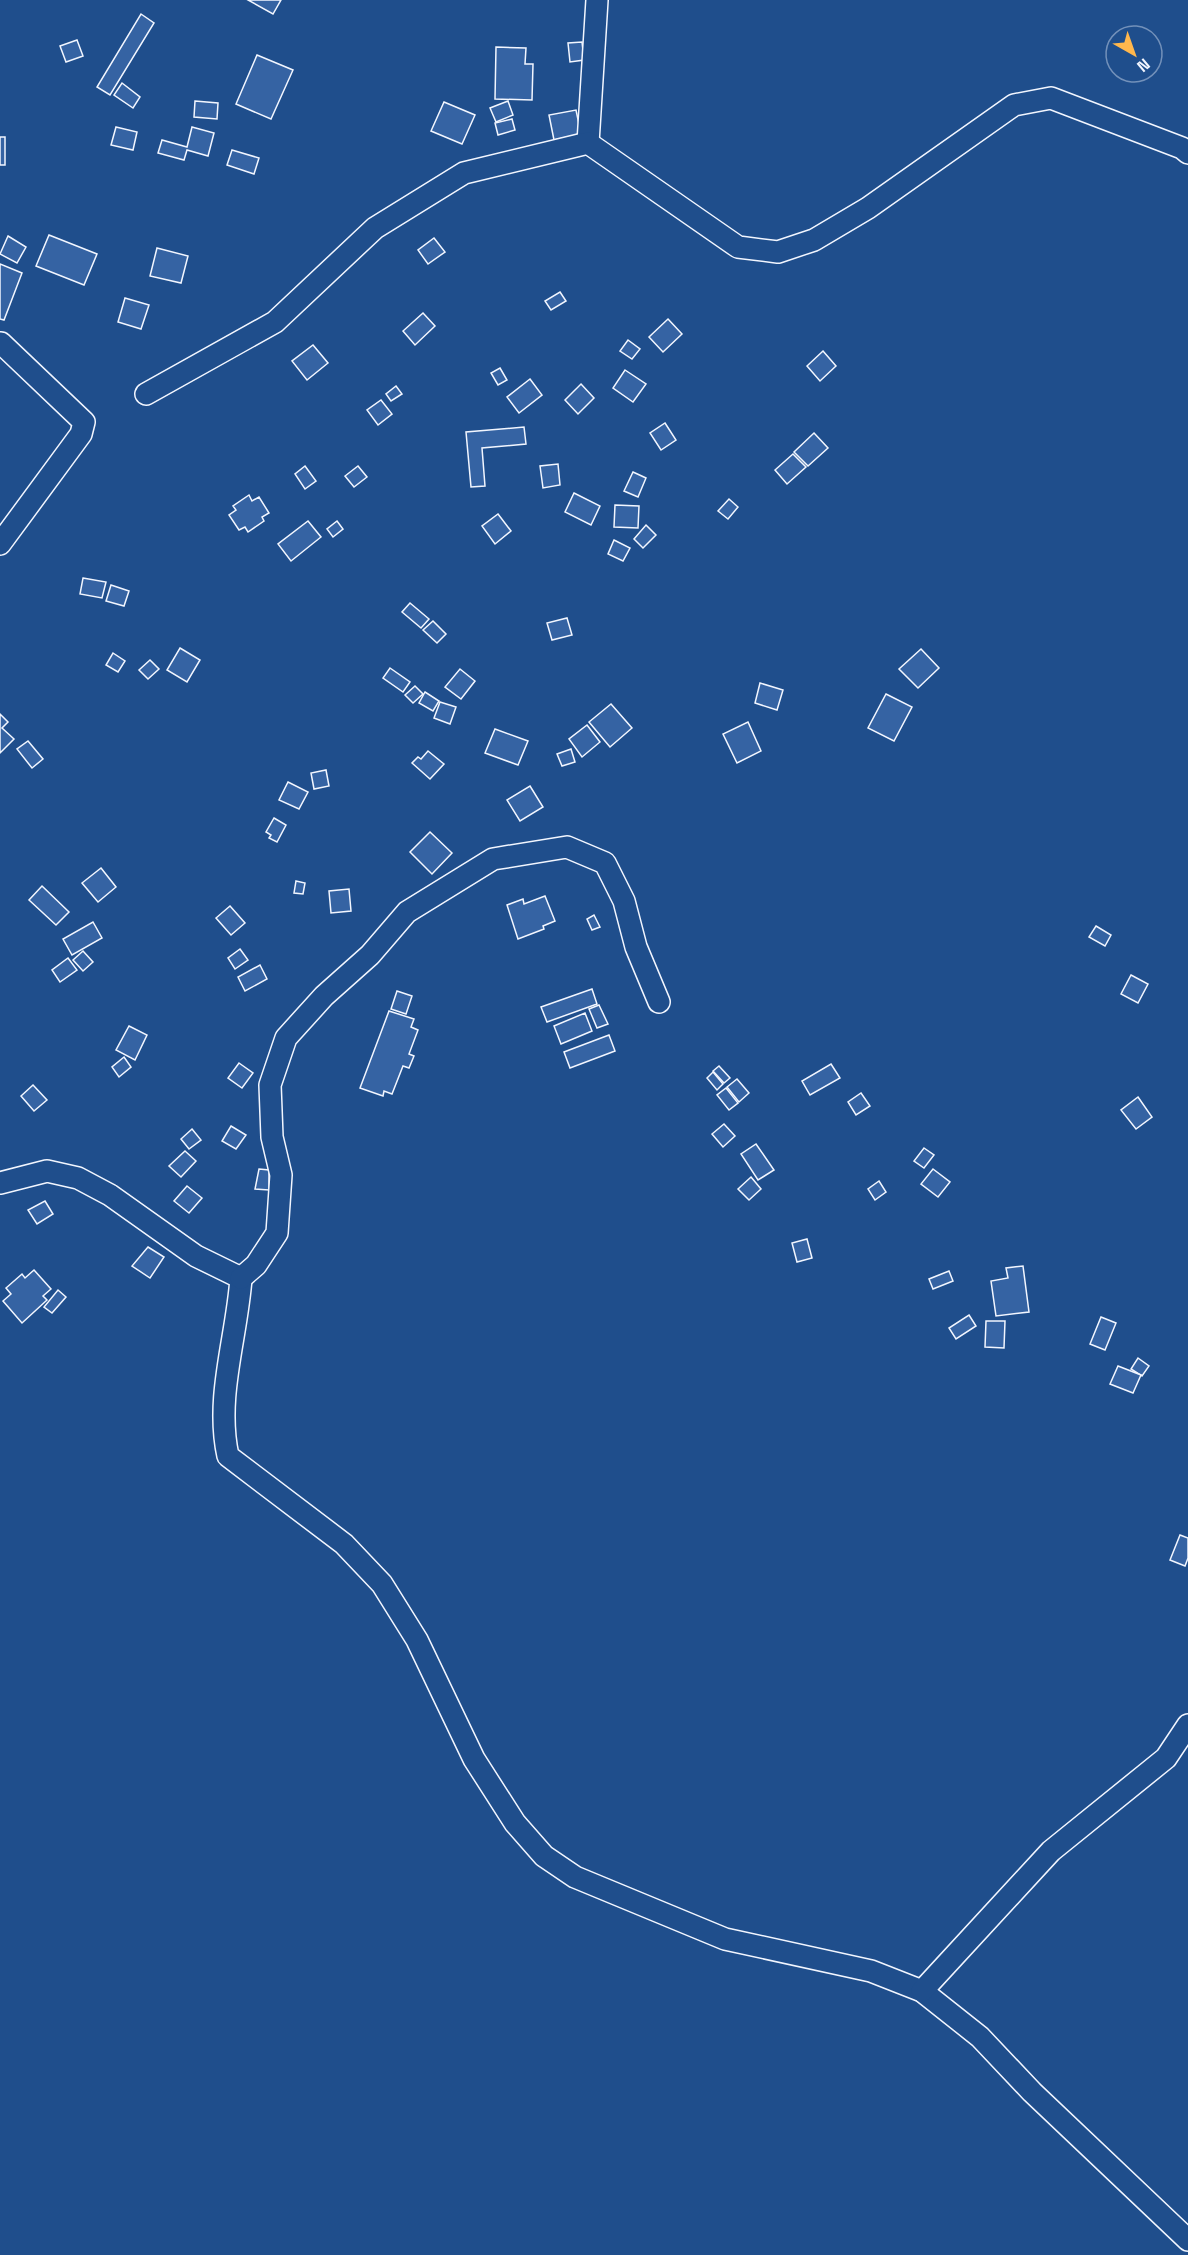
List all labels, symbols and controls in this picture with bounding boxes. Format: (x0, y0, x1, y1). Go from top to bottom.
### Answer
north arrow (1104, 24, 1164, 84)
text: N (1132, 54, 1154, 77)

